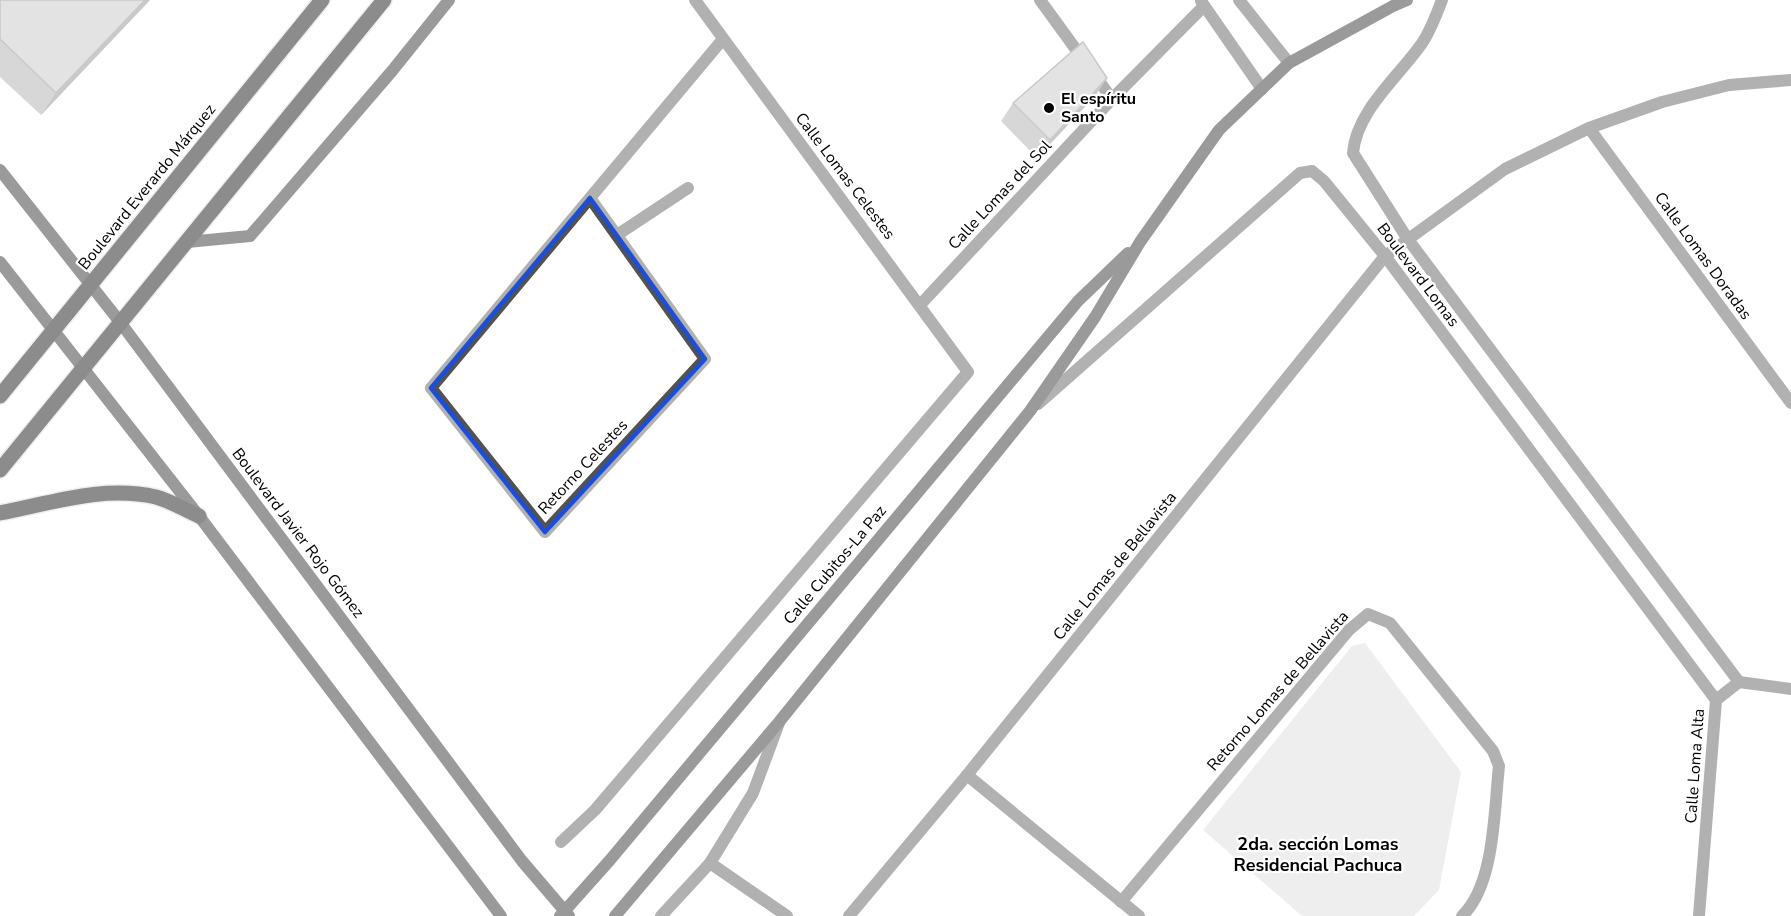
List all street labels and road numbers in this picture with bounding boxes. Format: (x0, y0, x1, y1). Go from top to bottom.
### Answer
street label: Boulevard Everardo Márquez (73, 100, 221, 274)
street label: Calle Lomas Celestes (790, 108, 900, 244)
street label: Calle Lomas del Sol (943, 135, 1057, 255)
street label: Calle Lomas Doradas (1649, 188, 1757, 324)
street label: Boulevard Lomas (1372, 219, 1464, 331)
street label: Retorno Celestes (533, 415, 633, 519)
street label: Boulevard Javier Rojo Gómez (227, 443, 369, 623)
street label: Calle Lomas de Bellavista (1048, 487, 1182, 645)
street label: Calle Cubitos-La Paz (779, 501, 891, 629)
street label: Retorno Lomas de Bellavista (1202, 606, 1354, 776)
street label: Calle Loma Alta (1680, 708, 1710, 824)

